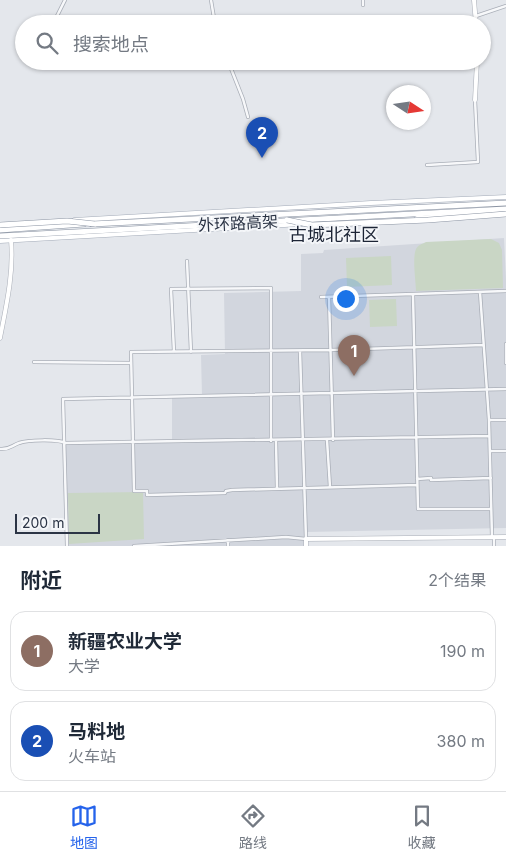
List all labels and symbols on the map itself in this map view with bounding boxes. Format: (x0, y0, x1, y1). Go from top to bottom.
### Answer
north arrow (386, 85, 431, 130)
pin: 2 (246, 117, 278, 158)
street label: 外环路高架 (198, 211, 278, 235)
district label: 古城北社区 (289, 224, 379, 245)
your location (333, 286, 359, 312)
pin: 1 (338, 335, 370, 376)
scale bar (15, 511, 100, 534)

